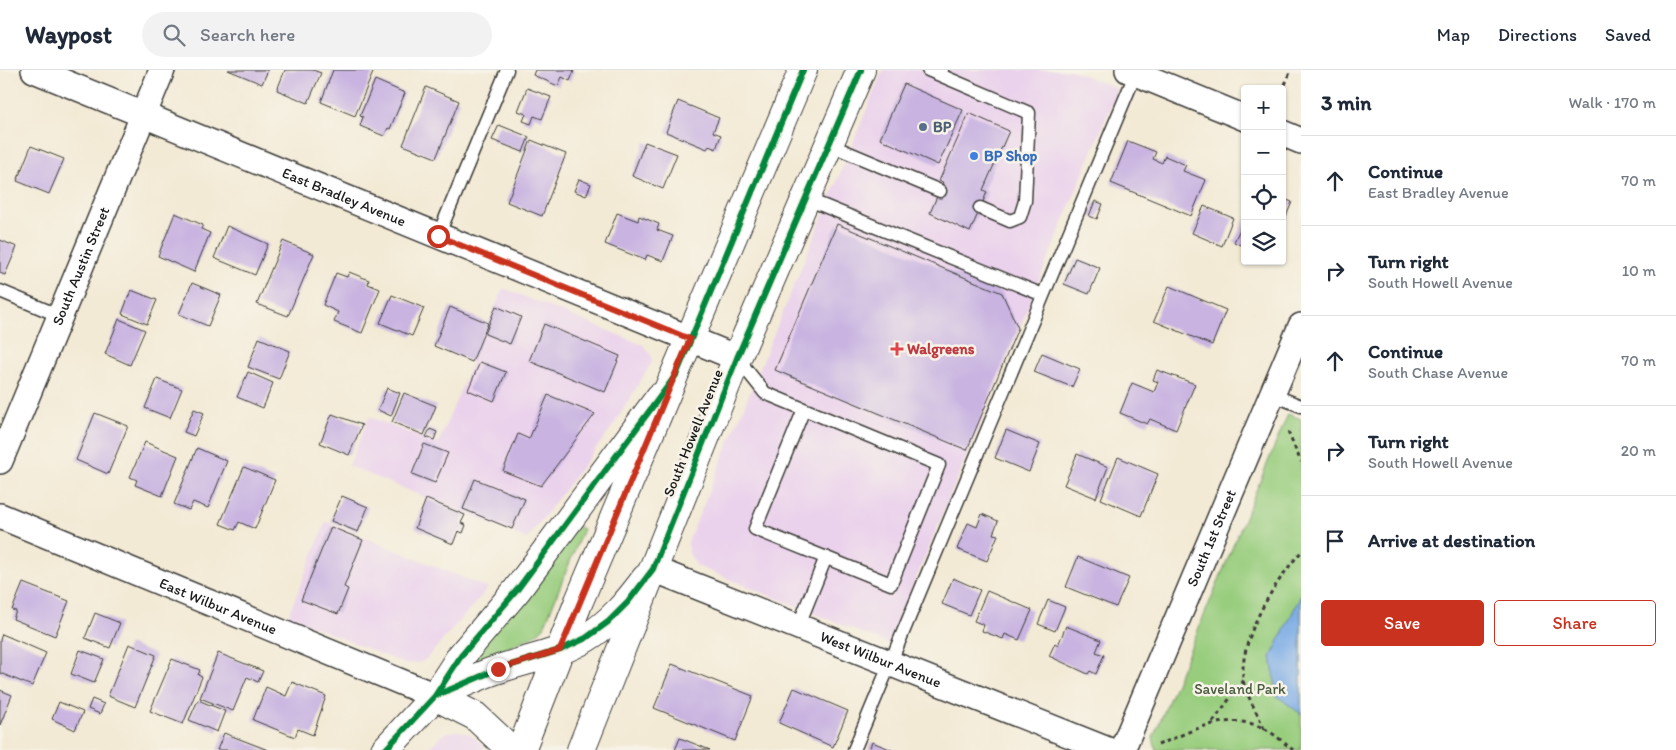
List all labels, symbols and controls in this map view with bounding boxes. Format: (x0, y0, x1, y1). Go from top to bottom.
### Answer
search box (142, 12, 492, 57)
text: Waypost (25, 20, 112, 49)
icon: search (160, 21, 188, 49)
text: Search here (200, 23, 295, 46)
text: Map (1437, 24, 1470, 46)
text: Directions (1498, 24, 1577, 46)
text: Saved (1605, 24, 1651, 46)
map controls (1241, 85, 1286, 265)
button: + (1241, 85, 1286, 130)
text: 3 min (1321, 90, 1371, 115)
text: Walk · 170 m (1569, 93, 1656, 112)
place label: BP (933, 118, 952, 136)
marker: BP (917, 121, 929, 133)
button: − (1241, 130, 1286, 175)
place label: BP Shop (984, 147, 1038, 166)
marker: BP Shop (968, 150, 980, 162)
text: Continue (1368, 160, 1443, 183)
street label: East Bradley Avenue (279, 164, 409, 230)
icon: ahead (1321, 167, 1349, 195)
text: 70 m (1621, 171, 1656, 190)
button: locate (1241, 175, 1286, 220)
text: East Bradley Avenue (1368, 183, 1509, 202)
street label: South Austin Street (48, 204, 113, 328)
button: layers (1241, 220, 1286, 265)
route start (427, 225, 450, 248)
text: Turn right (1368, 250, 1449, 273)
icon: right (1321, 257, 1349, 285)
text: 10 m (1622, 261, 1656, 280)
text: South Howell Avenue (1368, 273, 1513, 292)
place label: Walgreens (907, 340, 975, 359)
text: Continue (1368, 340, 1443, 363)
marker: Walgreens (891, 343, 903, 355)
icon: ahead (1321, 347, 1349, 375)
text: 70 m (1621, 351, 1656, 370)
text: South Chase Avenue (1368, 363, 1508, 382)
street label: South Howell Avenue (659, 367, 727, 499)
text: Turn right (1368, 430, 1449, 453)
icon: right (1321, 437, 1349, 465)
text: 20 m (1621, 441, 1656, 460)
text: South Howell Avenue (1368, 453, 1513, 472)
street label: South 1st Street (1183, 486, 1240, 589)
icon: arrive (1321, 527, 1349, 555)
text: Arrive at destination (1368, 529, 1535, 552)
street label: East Wilbur Avenue (157, 574, 280, 639)
button: Save (1321, 600, 1484, 646)
button: Share (1494, 600, 1656, 646)
street label: West Wilbur Avenue (817, 627, 944, 692)
route end (487, 658, 510, 681)
park label: Saveland Park (1194, 680, 1286, 698)

